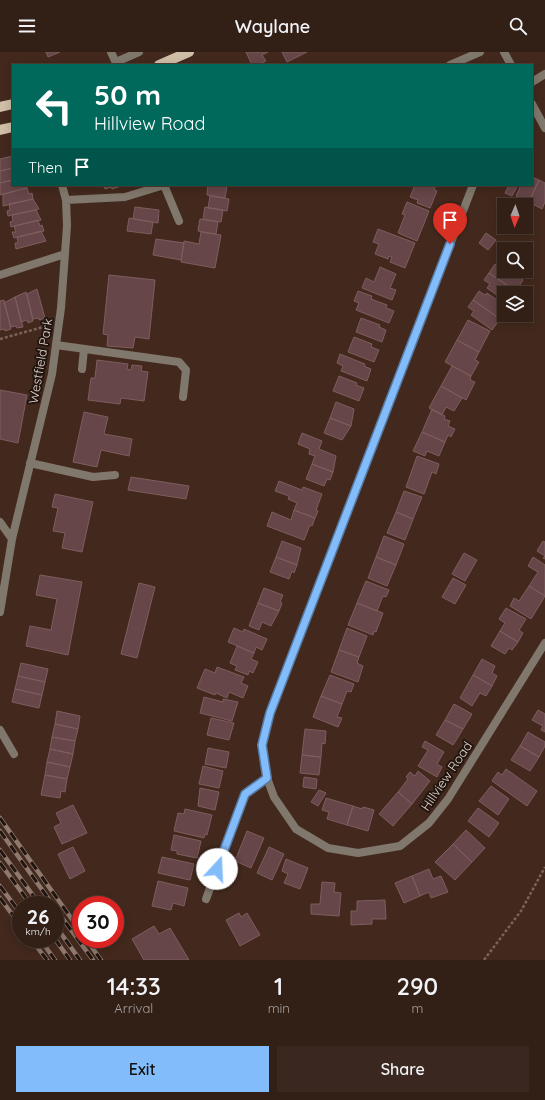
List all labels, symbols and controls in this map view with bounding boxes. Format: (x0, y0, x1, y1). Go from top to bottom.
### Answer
icon: menu (16, 15, 38, 37)
text: Waylane (235, 15, 310, 38)
icon: search (507, 15, 529, 37)
text: 50 m (94, 77, 161, 112)
icon: left (28, 80, 80, 132)
text: Hillview Road (94, 112, 205, 135)
icon: arrive (71, 156, 93, 178)
text: Then (28, 158, 63, 177)
north arrow (497, 198, 533, 234)
map controls (497, 198, 533, 322)
pin (433, 203, 467, 244)
icon: arrive (439, 209, 461, 231)
button: search (497, 242, 533, 278)
button: layers (497, 286, 533, 322)
street label: Westfield Park (25, 317, 55, 405)
street label: Hillview Road (417, 738, 475, 814)
position arrow (196, 848, 238, 890)
speed limit sign: 30 (72, 896, 124, 948)
text: 26 (27, 904, 49, 929)
text: km/h (25, 925, 51, 938)
text: 14:33 (107, 971, 161, 1001)
text: 1 (274, 971, 283, 1001)
text: 290 (397, 971, 438, 1001)
text: Arrival (114, 1000, 153, 1016)
text: min (268, 1000, 290, 1016)
text: m (411, 1000, 423, 1016)
button: Exit (16, 1046, 269, 1092)
button: Share (277, 1046, 529, 1092)

